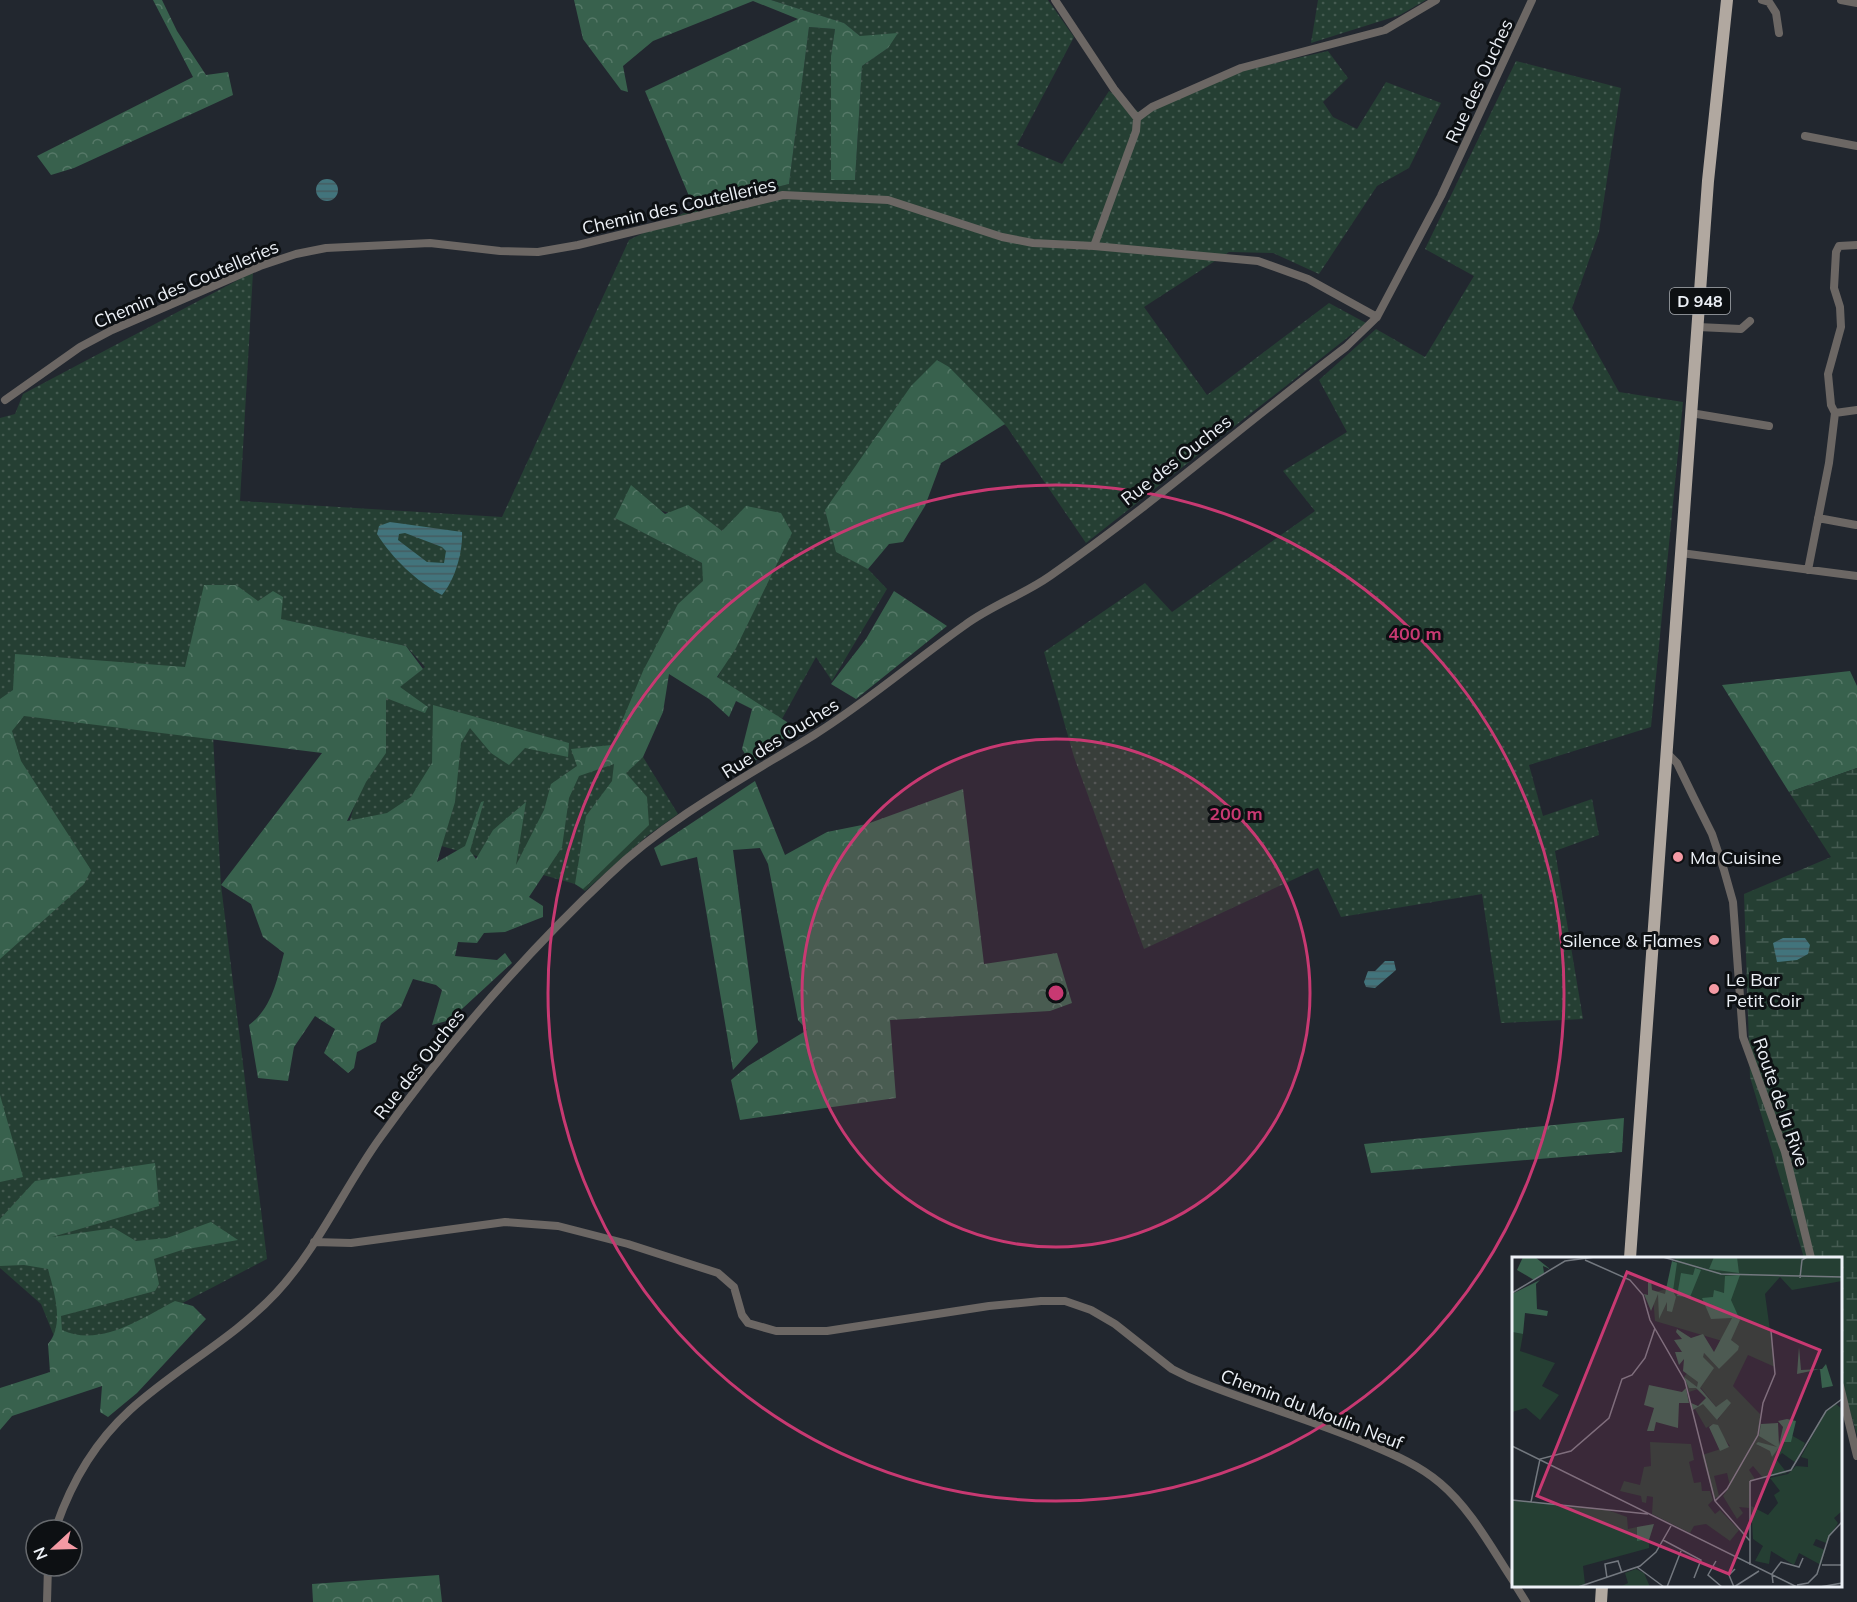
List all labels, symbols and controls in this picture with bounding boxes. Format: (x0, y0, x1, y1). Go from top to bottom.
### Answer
street label: Rue des Ouches (1440, 15, 1518, 147)
street label: Chemin des Coutelleries (580, 172, 778, 240)
street label: Chemin des Coutelleries (90, 235, 282, 333)
road number: D 948 (1670, 288, 1730, 314)
street label: Rue des Ouches (1116, 410, 1236, 510)
text: 400 m (1388, 622, 1442, 645)
street label: Rue des Ouches (717, 693, 843, 783)
text: 200 m (1209, 802, 1263, 825)
place label: Ma Cuisine (1690, 846, 1781, 869)
marker: Ma Cuisine (1671, 850, 1685, 864)
place label: Silence & Flames (1562, 929, 1702, 952)
marker: Silence & Flames (1707, 933, 1721, 947)
place label: Le Bar Petit Coir (1726, 968, 1802, 1012)
marker: Le Bar Petit Coir (1707, 982, 1721, 996)
centre of rings (1046, 983, 1066, 1003)
street label: Rue des Ouches (369, 1004, 469, 1124)
street label: Route de la Rive (1748, 1035, 1814, 1169)
inset map (1512, 1257, 1842, 1587)
street label: Chemin du Moulin Neuf (1218, 1364, 1407, 1455)
north arrow (24, 1518, 84, 1578)
text: N (29, 1544, 52, 1563)

